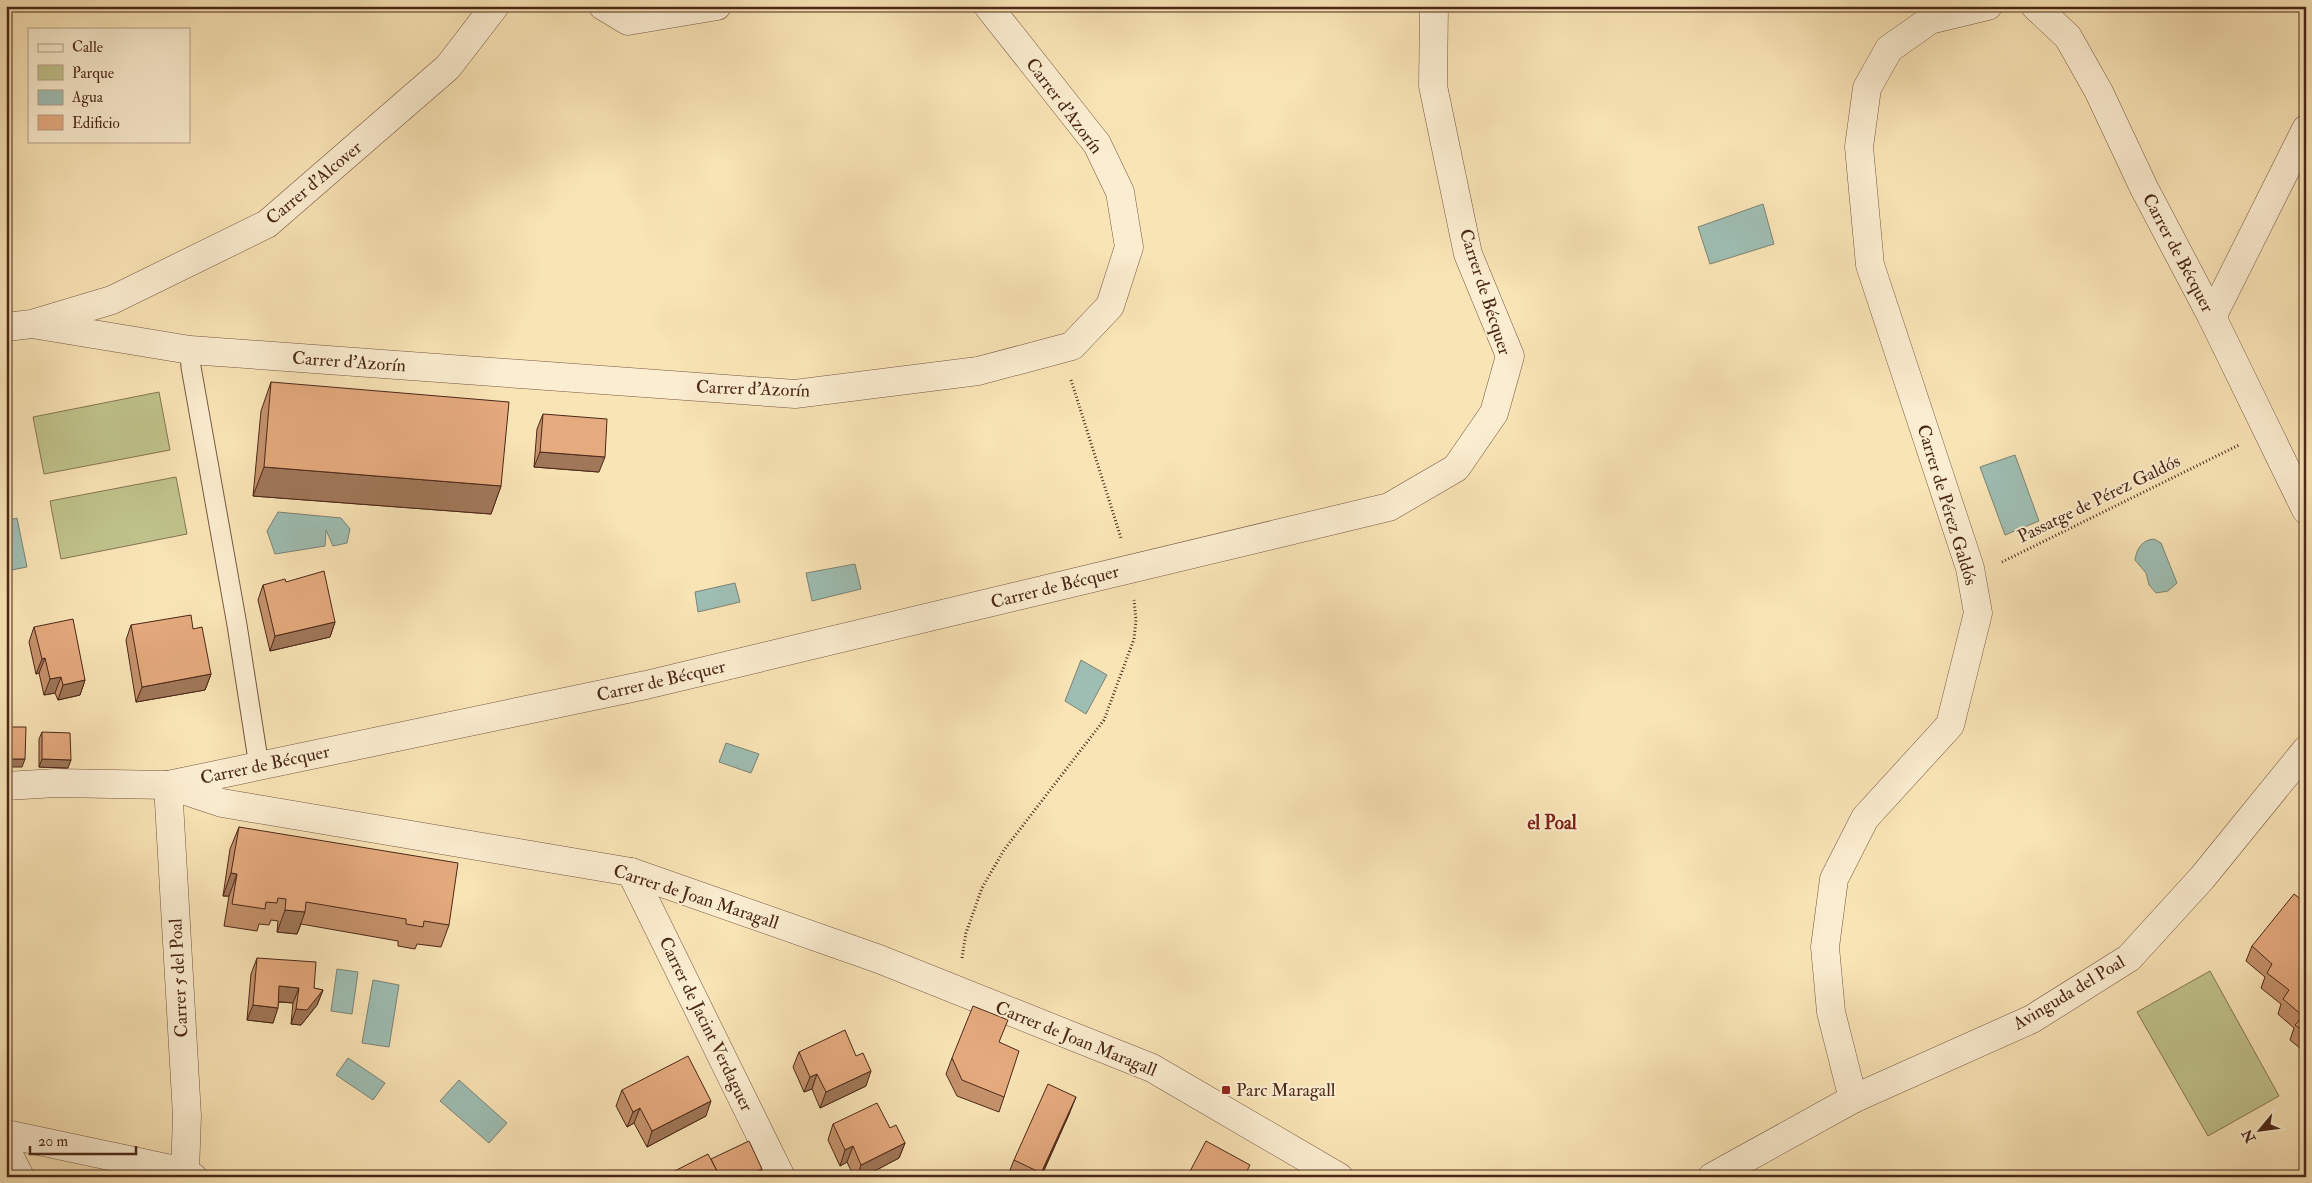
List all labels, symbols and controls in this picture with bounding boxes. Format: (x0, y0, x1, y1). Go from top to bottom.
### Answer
legend (28, 28, 190, 142)
text: Calle (72, 38, 103, 57)
street label: Carrer d'Azorín (1020, 53, 1108, 159)
text: Parque (72, 64, 114, 83)
text: Agua (71, 88, 104, 107)
text: Edificio (72, 114, 120, 133)
street label: Carrer d'Alcover (261, 136, 367, 230)
street label: Carrer de Bécquer (2137, 190, 2219, 317)
street label: Carrer de Bécquer (1454, 226, 1516, 358)
street label: Carrer d'Azorín (291, 347, 407, 377)
street label: Carrer d'Azorín (696, 376, 810, 402)
street label: Carrer de Pérez Galdós (1912, 422, 1982, 588)
street label: Passatge de Pérez Galdós (2014, 450, 2184, 548)
street label: Carrer de Bécquer (988, 560, 1122, 614)
street label: Carrer de Bécquer (594, 655, 728, 707)
street label: Carrer de Bécquer (198, 740, 332, 790)
district label: el Poal (1527, 811, 1577, 835)
street label: Carrer de Joan Maragall (610, 859, 782, 935)
street label: Carrer 5 del Poal (164, 918, 194, 1038)
street label: Carrer de Jacint Verdaguer (654, 933, 758, 1115)
street label: Avinguda del Poal (2008, 950, 2130, 1036)
street label: Carrer de Joan Maragall (992, 996, 1161, 1082)
place label: Parc Maragall (1236, 1079, 1336, 1102)
marker: Parc Maragall (1220, 1084, 1232, 1096)
north arrow (2234, 1106, 2284, 1156)
scale bar (30, 1123, 136, 1155)
text: N (2238, 1126, 2260, 1147)
text: 20 m (38, 1132, 68, 1151)

